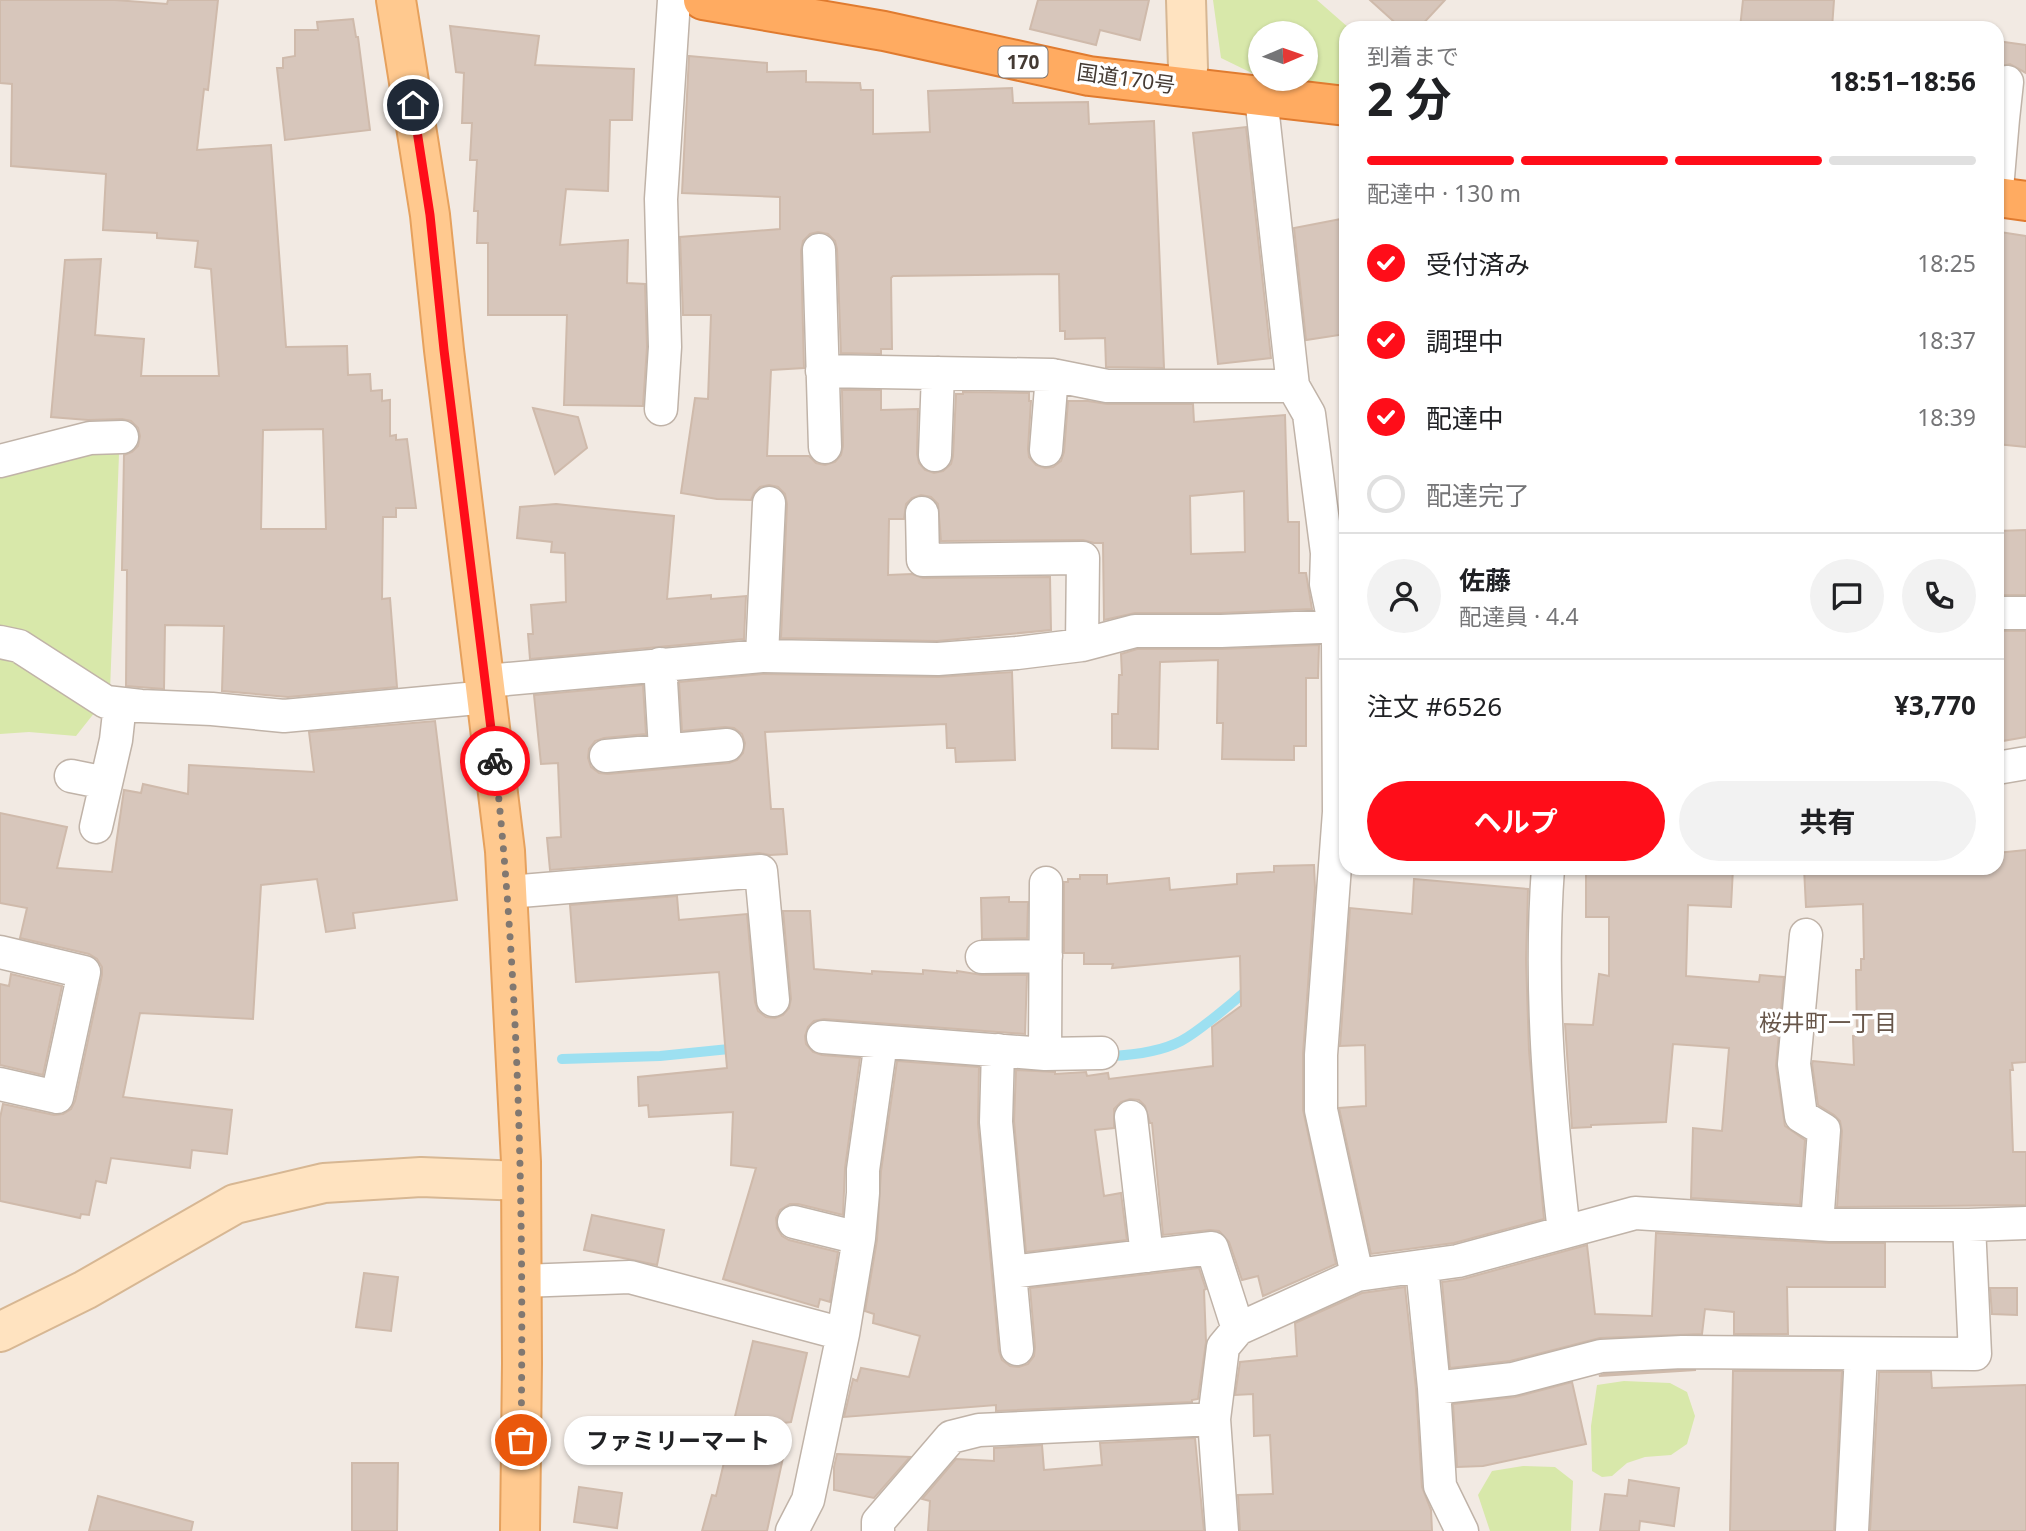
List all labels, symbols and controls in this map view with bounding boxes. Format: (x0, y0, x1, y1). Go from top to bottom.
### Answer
north arrow (1248, 21, 1318, 91)
map controls (1248, 21, 1318, 91)
text: 到着まで (1367, 40, 1459, 72)
road number: 170 (998, 46, 1048, 78)
street label: 国道170号 (1075, 57, 1177, 99)
text: 18:51–18:56 (1829, 63, 1976, 99)
text: 2 分 (1367, 67, 1451, 129)
pin (383, 75, 443, 135)
icon: home (394, 86, 432, 124)
text: 配達中 · 130 m (1367, 177, 1521, 209)
icon: check (1367, 244, 1405, 282)
text: 受付済み (1426, 246, 1530, 282)
text: 18:25 (1917, 247, 1976, 279)
icon: check (1367, 321, 1405, 359)
text: 調理中 (1426, 323, 1504, 359)
text: 18:37 (1917, 324, 1976, 356)
icon: check (1367, 398, 1405, 436)
text: 配達中 (1426, 400, 1504, 436)
text: 18:39 (1917, 401, 1976, 433)
text: 配達完了 (1426, 477, 1530, 513)
button: person (1367, 559, 1441, 633)
button: chat (1810, 559, 1884, 633)
button: phone (1902, 559, 1976, 633)
text: 佐藤 (1459, 562, 1511, 598)
text: 配達員 · 4.4 (1459, 600, 1579, 632)
text: ¥3,770 (1894, 687, 1976, 723)
text: 注文 #6526 (1367, 688, 1502, 724)
courier (460, 726, 530, 796)
icon: bike (476, 742, 514, 780)
button: ヘルプ (1367, 781, 1665, 861)
button: 共有 (1679, 781, 1976, 861)
district label: 桜井町一丁目 (1759, 1006, 1897, 1038)
pin (491, 1410, 551, 1470)
callout: ファミリーマート (563, 1416, 790, 1464)
icon: bag (502, 1421, 540, 1459)
text: ファミリーマート (586, 1424, 770, 1456)

